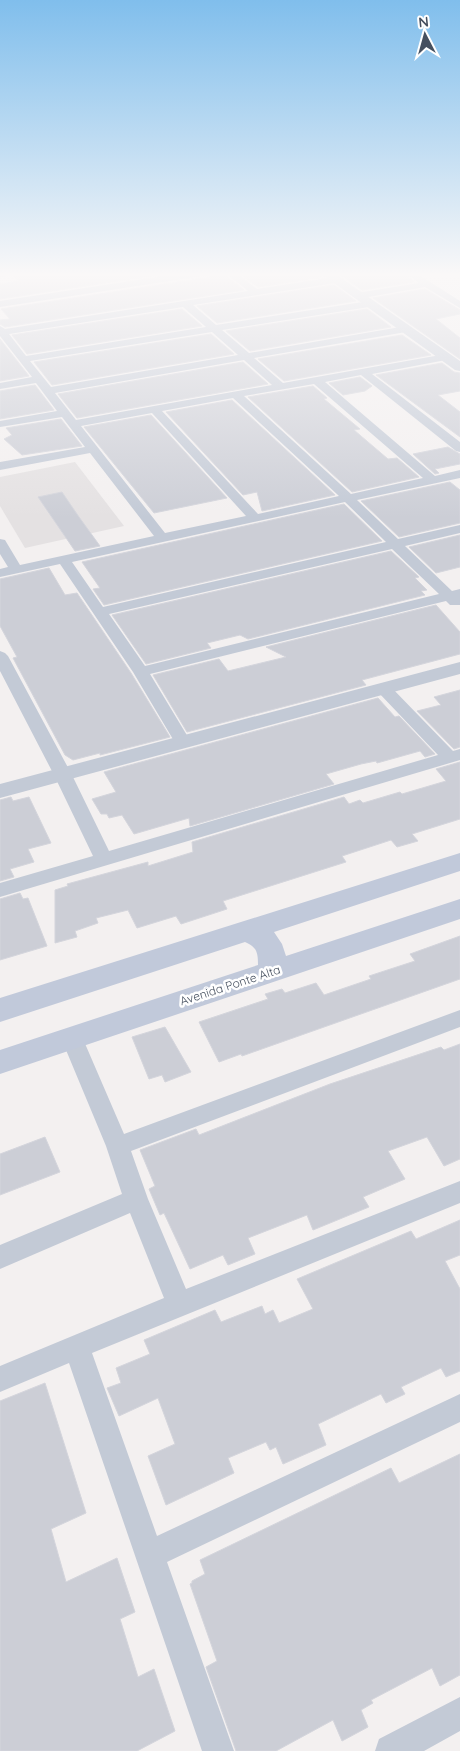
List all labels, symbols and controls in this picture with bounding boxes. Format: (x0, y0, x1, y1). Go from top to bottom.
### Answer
north arrow (400, 10, 450, 60)
text: N (418, 13, 430, 32)
street label: Avenida Ponte Alta (178, 962, 282, 1008)

